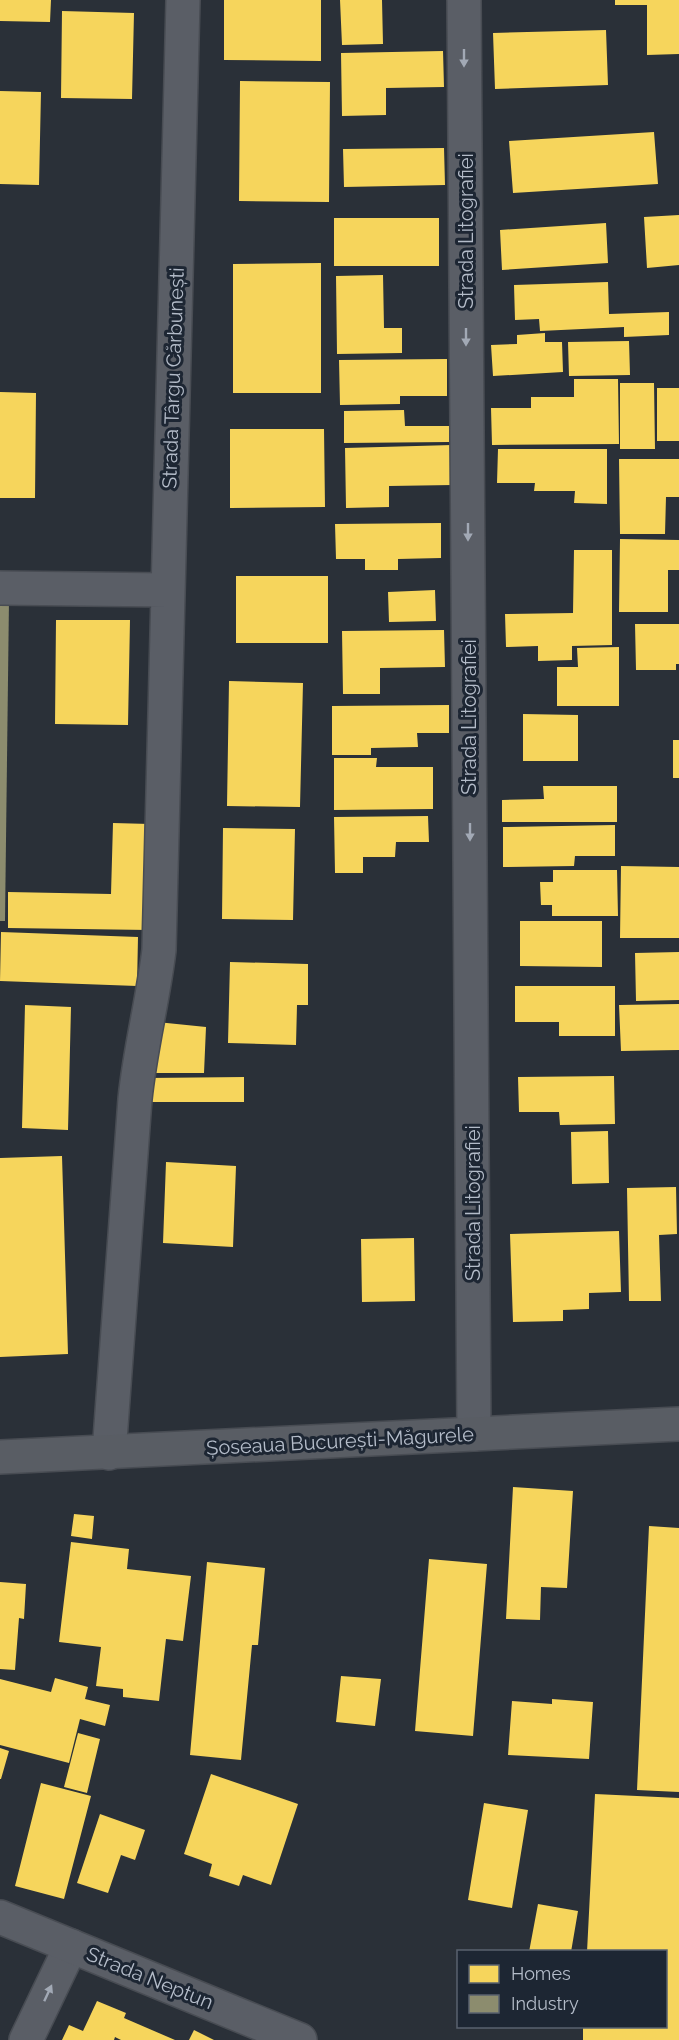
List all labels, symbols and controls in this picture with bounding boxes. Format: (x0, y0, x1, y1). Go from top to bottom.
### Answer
one-way arrow (459, 49, 469, 68)
street label: Strada Litografiei (454, 153, 478, 309)
street label: Strada Târgu Cărbunești (157, 267, 189, 489)
one-way arrow (461, 328, 471, 347)
one-way arrow (463, 523, 473, 542)
street label: Strada Litografiei (457, 639, 481, 795)
one-way arrow (465, 823, 475, 842)
street label: Strada Litografiei (461, 1125, 485, 1281)
street label: Șoseaua București-Măgurele (206, 1422, 475, 1460)
street label: Strada Neptun (83, 1942, 217, 2014)
legend (457, 1950, 667, 2028)
text: Homes (511, 1963, 571, 1984)
one-way arrow (43, 1983, 53, 2001)
text: Industry (511, 1993, 579, 2014)

